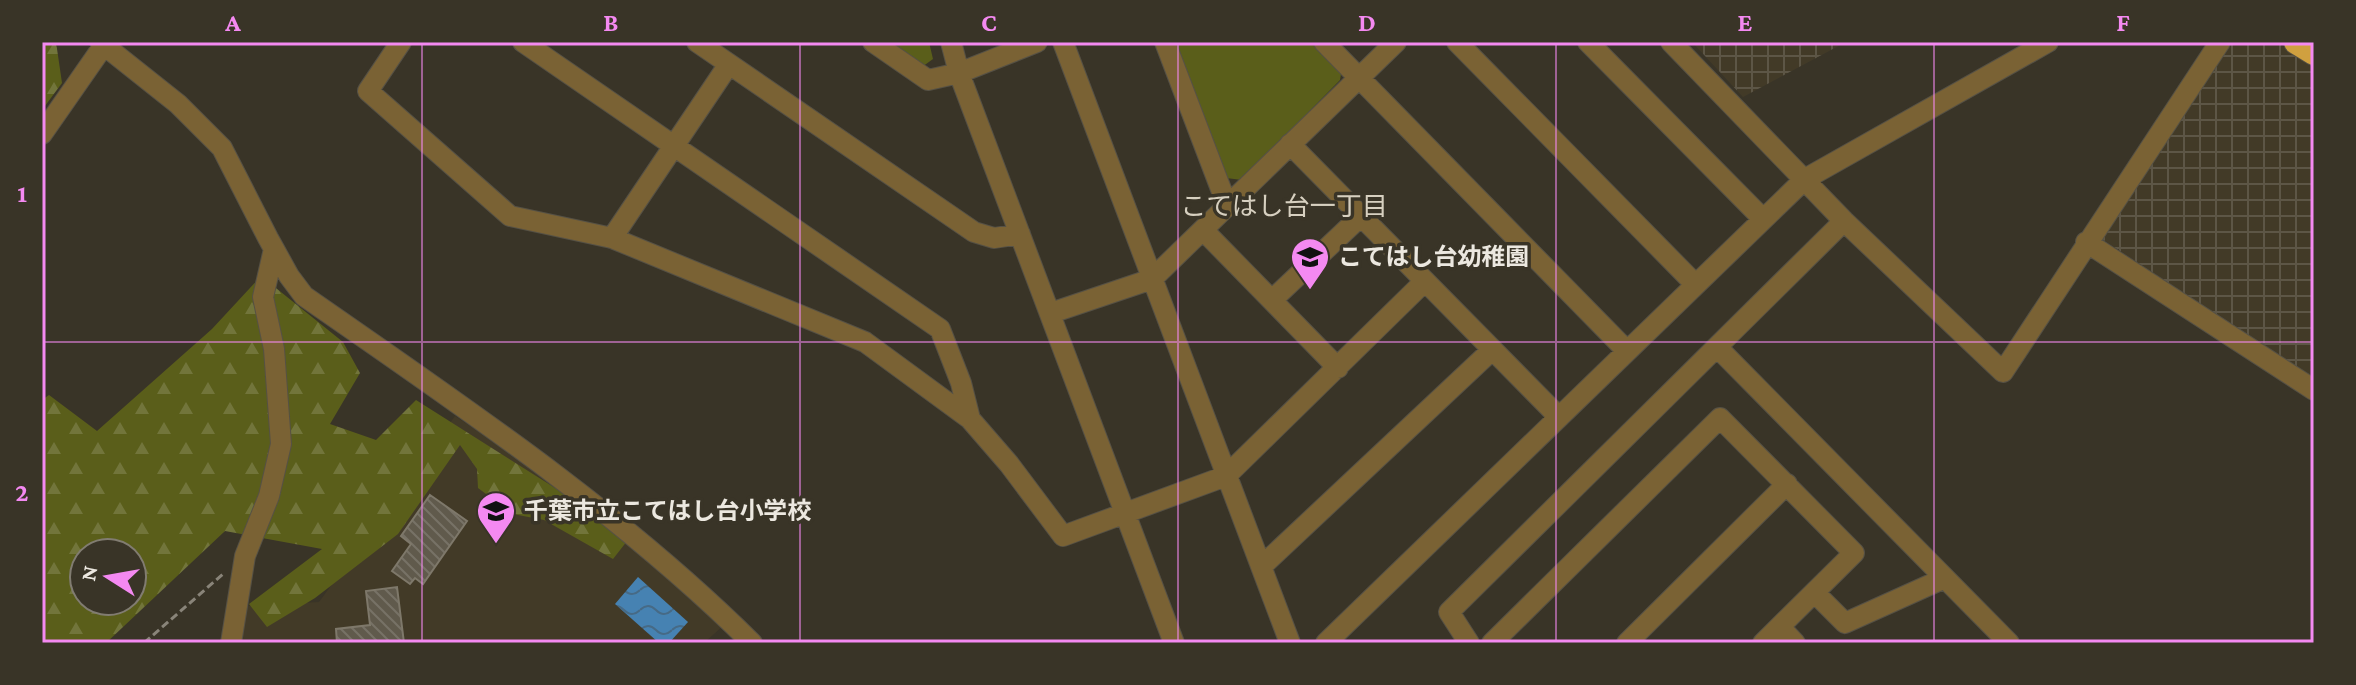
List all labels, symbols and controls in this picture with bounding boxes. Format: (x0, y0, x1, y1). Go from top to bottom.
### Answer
text: A (224, 8, 241, 37)
text: B (603, 8, 619, 37)
text: C (981, 8, 997, 37)
text: D (1358, 8, 1376, 37)
text: E (1738, 8, 1753, 37)
text: F (2116, 8, 2130, 37)
text: 1 (17, 179, 27, 208)
district label: こてはし台一丁目 (1180, 192, 1388, 221)
school or university icon: こてはし台幼稚園 (1289, 236, 1331, 291)
place label: こてはし台幼稚園 (1338, 243, 1530, 270)
text: 2 (15, 478, 29, 507)
school or university icon: 千葉市立こてはし台小学校 (475, 490, 517, 545)
place label: 千葉市立こてはし台小学校 (524, 497, 812, 524)
north arrow (68, 537, 148, 617)
text: N (75, 564, 103, 583)

